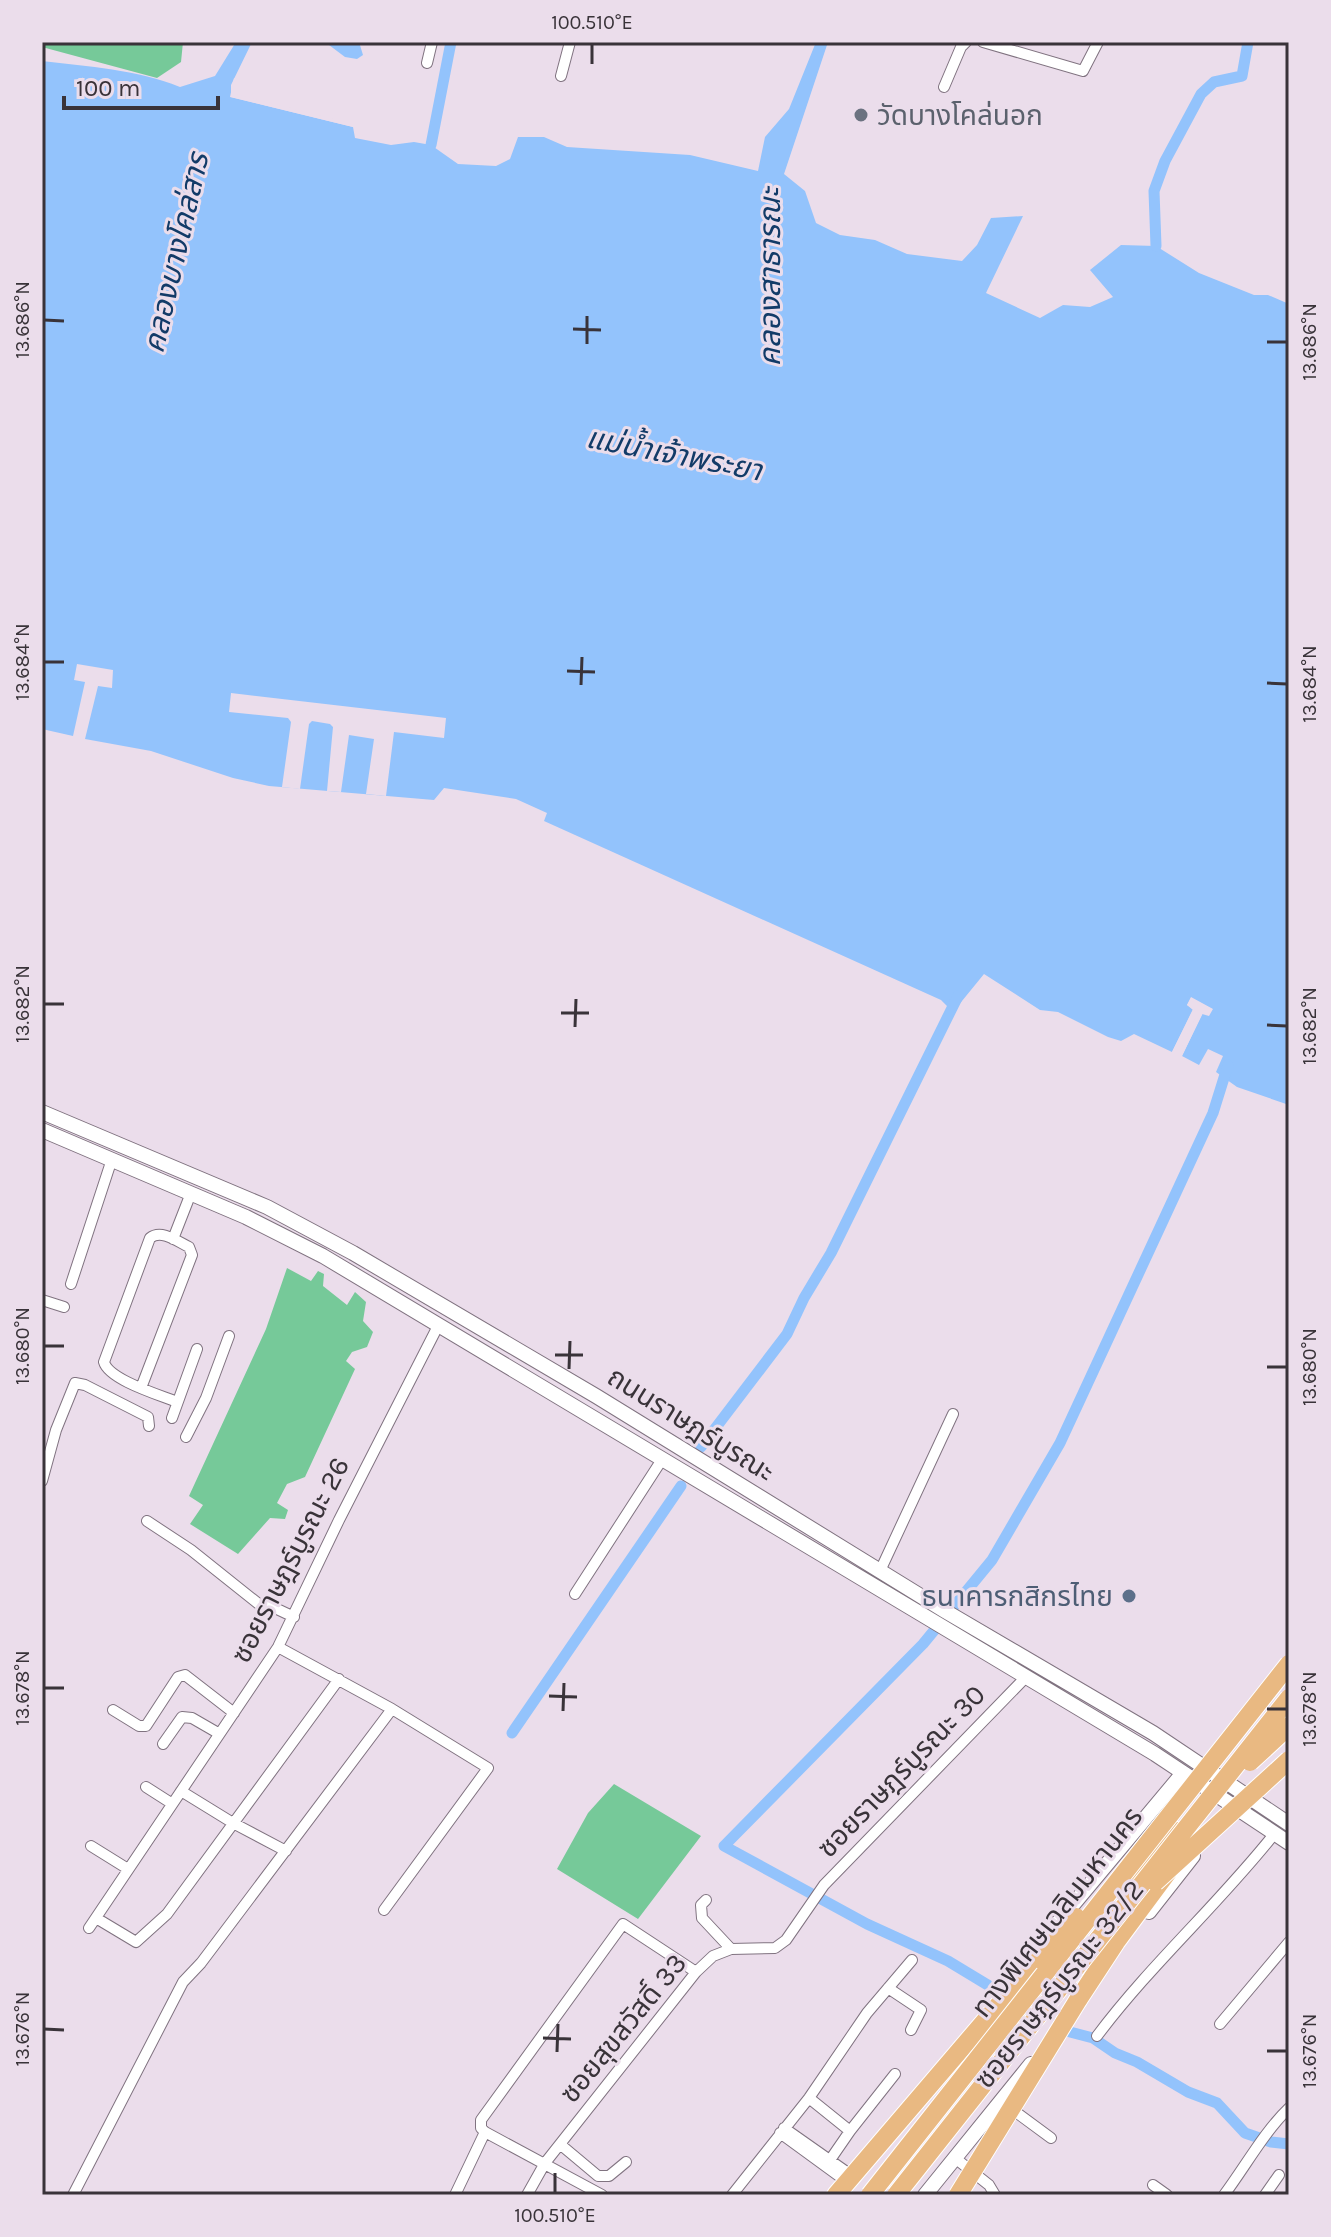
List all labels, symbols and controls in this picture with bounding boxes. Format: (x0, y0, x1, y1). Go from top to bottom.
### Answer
text: 100.510°E (551, 11, 633, 34)
scale bar (64, 60, 218, 110)
text: 100 m (76, 74, 141, 102)
place label: วัดบางโคล่นอก (877, 99, 1043, 132)
marker: วัดบางโคล่นอก (852, 106, 870, 124)
water label: คลองบางโคล่สาร (136, 147, 217, 356)
water label: คลองสาธารณะ (752, 185, 788, 366)
text: 13.686°N (11, 281, 34, 359)
text: 13.686°N (1298, 303, 1321, 381)
water label: แม่น้ำเจ้าพระยา (583, 416, 767, 489)
text: 13.684°N (11, 623, 34, 701)
text: 13.684°N (1298, 645, 1321, 723)
text: 13.682°N (11, 965, 34, 1043)
text: 13.682°N (1298, 987, 1321, 1065)
text: 13.680°N (11, 1307, 34, 1385)
text: 13.680°N (1298, 1328, 1321, 1406)
street label: ถนนราษฎร์บูรณะ (601, 1360, 780, 1489)
street label: ซอยราษฎร์บูรณะ 26 (224, 1452, 357, 1669)
place label: ธนาคารกสิกรไทย (922, 1580, 1113, 1613)
marker: ธนาคารกสิกรไทย (1120, 1587, 1138, 1605)
text: 13.678°N (11, 1650, 34, 1726)
text: 13.678°N (1298, 1671, 1321, 1747)
street label: ซอยราษฎร์บูรณะ 30 (810, 1678, 992, 1865)
street label: ทางพิเศษเฉลิมมหานคร (965, 1800, 1149, 2024)
street label: ซอยราษฎร์บูรณะ 32/2 (968, 1873, 1151, 2095)
street label: ซอยสุขสวัสดิ์ 33 (553, 1947, 693, 2109)
text: 13.676°N (11, 1992, 34, 2066)
text: 13.676°N (1298, 2014, 1321, 2088)
text: 100.510°E (514, 2204, 596, 2227)

